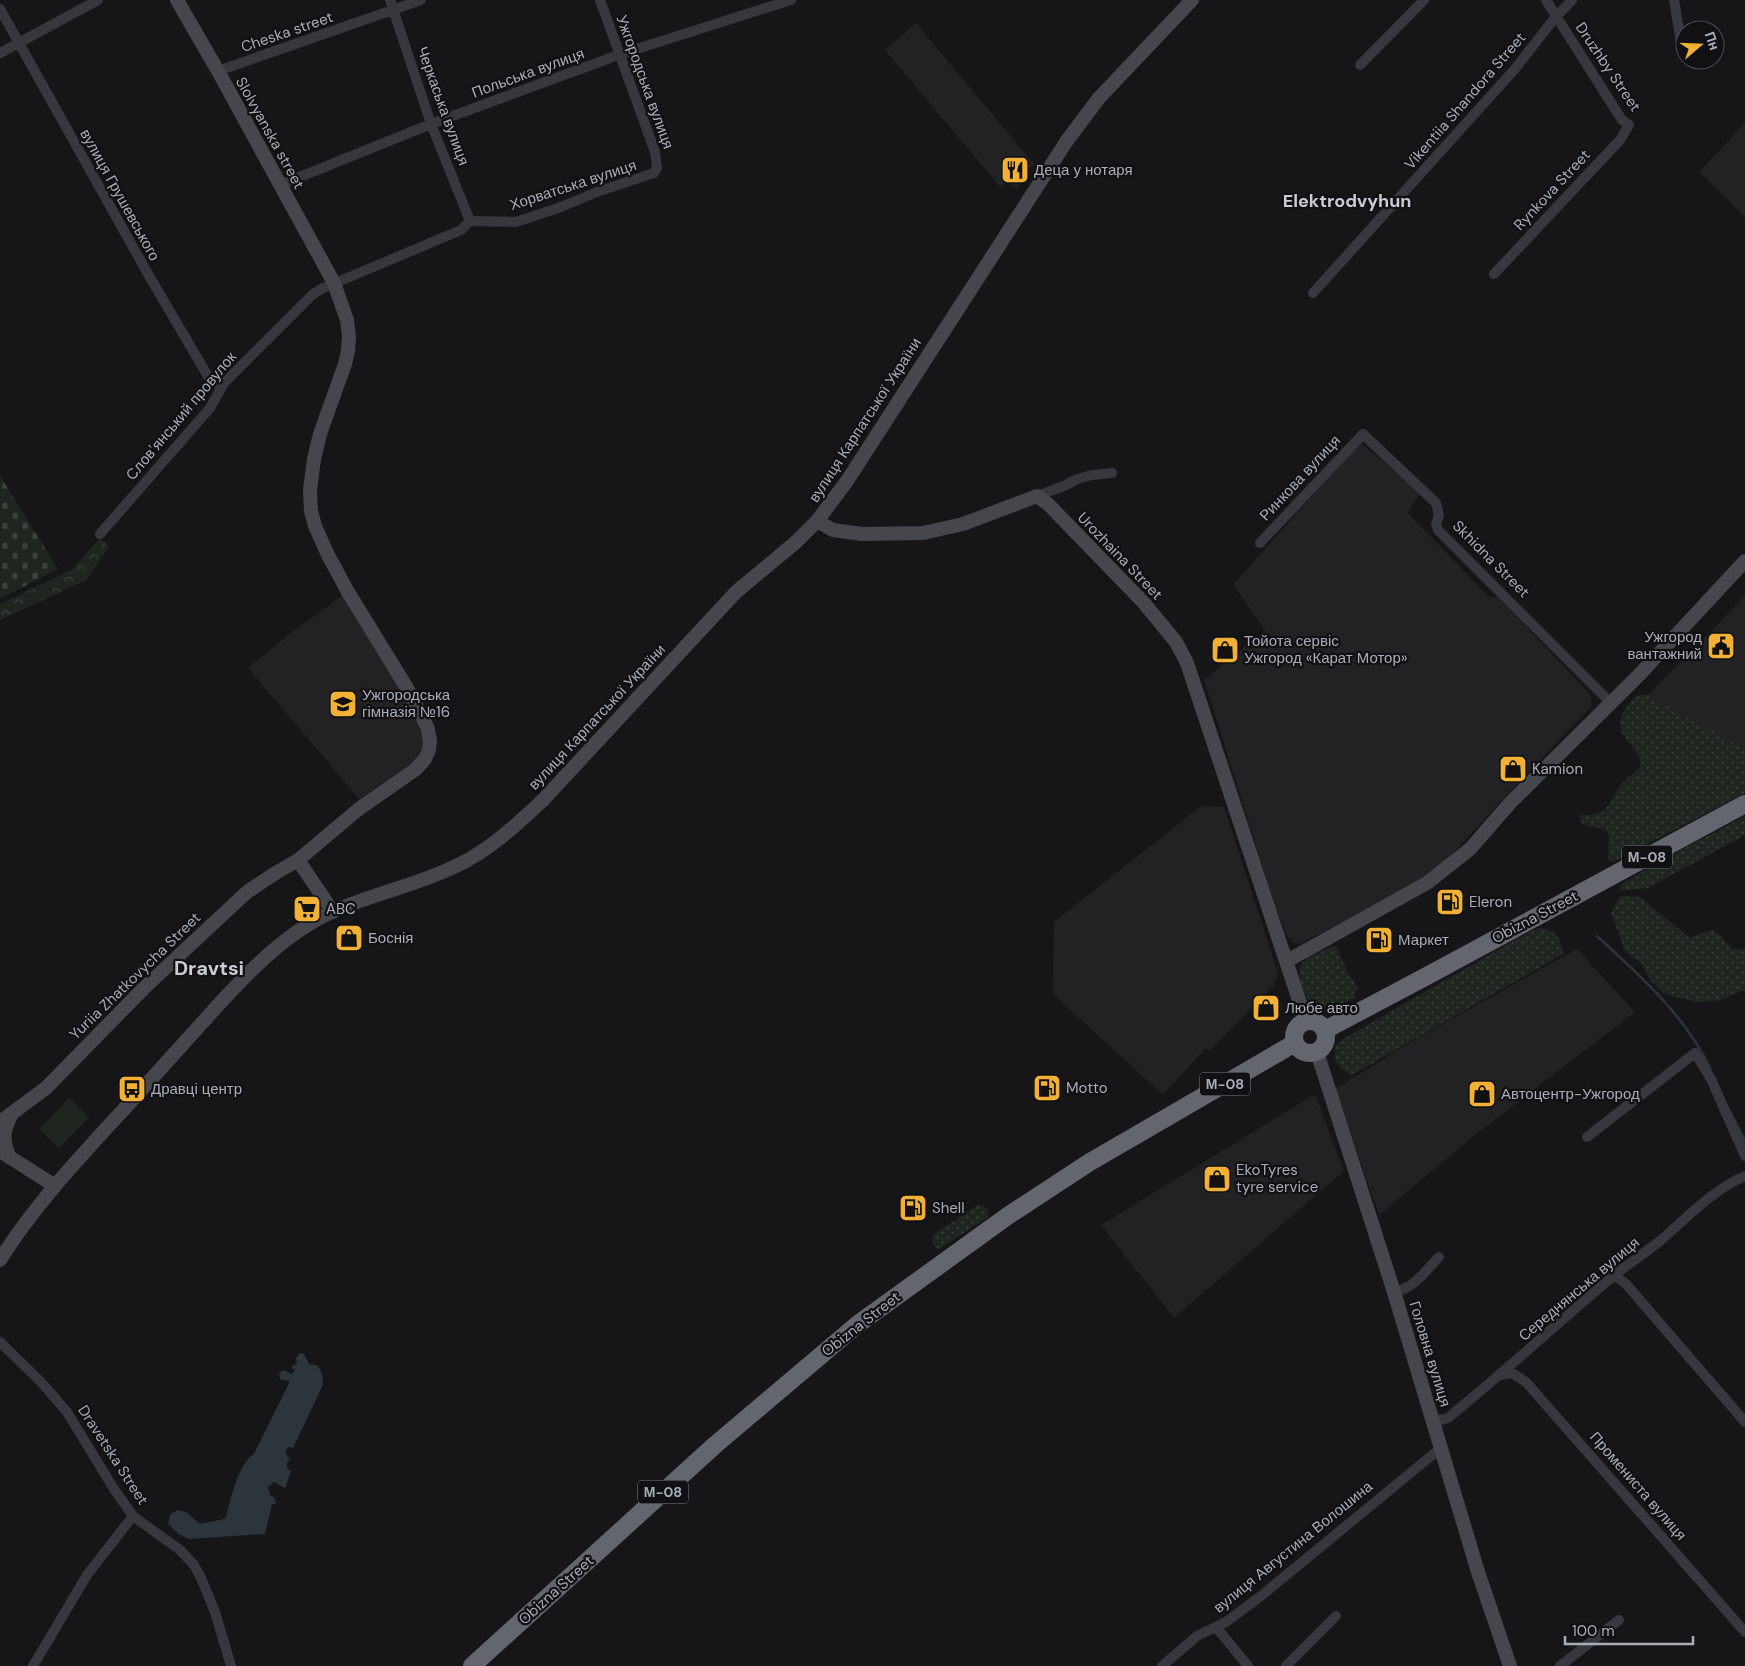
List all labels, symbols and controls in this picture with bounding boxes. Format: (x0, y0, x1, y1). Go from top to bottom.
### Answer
street label: Cheska street (238, 7, 336, 57)
street label: Ужгородська вулиця (612, 12, 678, 152)
street label: Druzhby Street (1571, 18, 1645, 116)
north arrow (1675, 20, 1725, 70)
street label: Vikentiia Shandora Street (1400, 28, 1530, 174)
text: Пн (1701, 29, 1724, 52)
street label: Польська вулиця (469, 43, 587, 103)
street label: Черкаська вулиця (412, 44, 474, 168)
street label: Slolvyanska street (231, 73, 309, 193)
street label: вулиця Грушевського (75, 126, 165, 264)
street label: Rynkova Street (1509, 145, 1595, 235)
street label: Хорватська вулиця (507, 155, 639, 215)
restaurant icon: Деца у нотаря (1000, 155, 1030, 185)
place label: Деца у нотаря (1034, 160, 1133, 180)
district label: Elektrodvyhun (1283, 189, 1411, 213)
street label: вулиця Карпатської України (804, 334, 926, 506)
street label: Словʼянський провулок (121, 347, 241, 484)
street label: Ринкова вулиця (1255, 431, 1345, 525)
street label: Urozhaina Street (1073, 508, 1167, 604)
street label: Skhidna Street (1448, 516, 1534, 602)
place label: Ужгород вантажний (1627, 627, 1702, 664)
place label: Тойота сервіс Ужгород «Карат Мотор» (1244, 631, 1408, 668)
public building icon: Ужгород вантажний (1706, 631, 1736, 661)
shop icon: Тойота сервіс Ужгород «Карат Мотор» (1210, 635, 1240, 665)
street label: вулиця Карпатської України (524, 640, 670, 794)
place label: Ужгородська гімназія №16 (362, 685, 451, 722)
school or university icon: Ужгородська гімназія №16 (328, 689, 358, 719)
shop icon: Kamion (1498, 754, 1528, 784)
place label: Kamion (1532, 759, 1583, 779)
road number: М-08 (1622, 846, 1672, 869)
street label: Obizna Street (1488, 886, 1582, 948)
fuel station icon: Eleron (1435, 887, 1465, 917)
place label: Eleron (1469, 892, 1512, 912)
supermarket icon: ABC (292, 894, 322, 924)
place label: ABC (326, 899, 356, 919)
street label: Yuriia Zhatkovycha Street (65, 908, 205, 1044)
shop icon: Боснія (334, 923, 364, 953)
fuel station icon: Маркет (1364, 925, 1394, 955)
place label: Боснія (368, 928, 413, 948)
place label: Маркет (1398, 930, 1449, 950)
district label: Dravtsi (174, 955, 244, 981)
shop icon: Любе авто (1251, 993, 1281, 1023)
place label: Любе авто (1285, 998, 1358, 1018)
road number: М-08 (1200, 1072, 1250, 1096)
fuel station icon: Motto (1032, 1073, 1062, 1103)
bus stop icon: Дравці центр (117, 1074, 147, 1104)
place label: Motto (1066, 1078, 1108, 1098)
place label: Дравці центр (151, 1079, 242, 1099)
shop icon: Автоцентр-Ужгород (1467, 1079, 1497, 1109)
place label: Автоцентр-Ужгород (1501, 1084, 1640, 1104)
place label: EkoTyres tyre service (1236, 1160, 1318, 1197)
shop icon: EkoTyres tyre service (1202, 1164, 1232, 1194)
fuel station icon: Shell (898, 1193, 928, 1223)
place label: Shell (932, 1198, 965, 1218)
street label: Середнянська вулиця (1514, 1232, 1644, 1346)
street label: Obizna Street (818, 1287, 905, 1361)
street label: Головна вулиця (1404, 1299, 1456, 1409)
street label: Dravetska Street (73, 1401, 153, 1509)
street label: Промениста вулиця (1585, 1427, 1691, 1545)
street label: вулиця Августина Волошина (1209, 1476, 1377, 1617)
road number: М-08 (638, 1480, 688, 1504)
street label: Obizna Street (514, 1551, 598, 1629)
scale bar (1565, 1614, 1692, 1646)
text: 100 m (1572, 1621, 1615, 1641)

